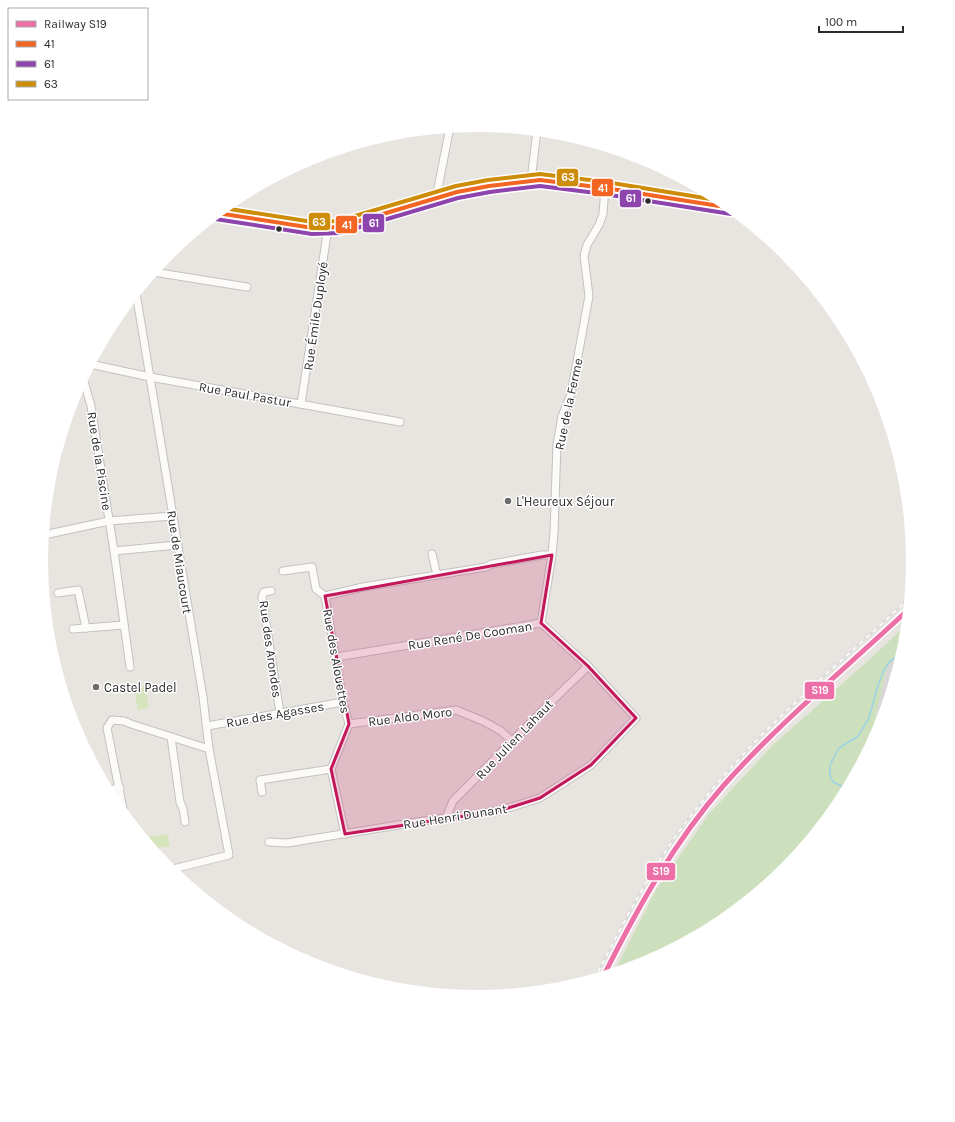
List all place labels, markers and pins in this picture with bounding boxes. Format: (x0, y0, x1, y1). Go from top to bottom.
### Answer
unlabelled marker (643, 196, 653, 206)
unlabelled marker (274, 224, 284, 234)
place label: L'Heureux Séjour (516, 494, 615, 509)
marker: L'Heureux Séjour (503, 496, 513, 506)
place label: Castel Padel (104, 680, 177, 695)
marker: Castel Padel (91, 682, 101, 692)

